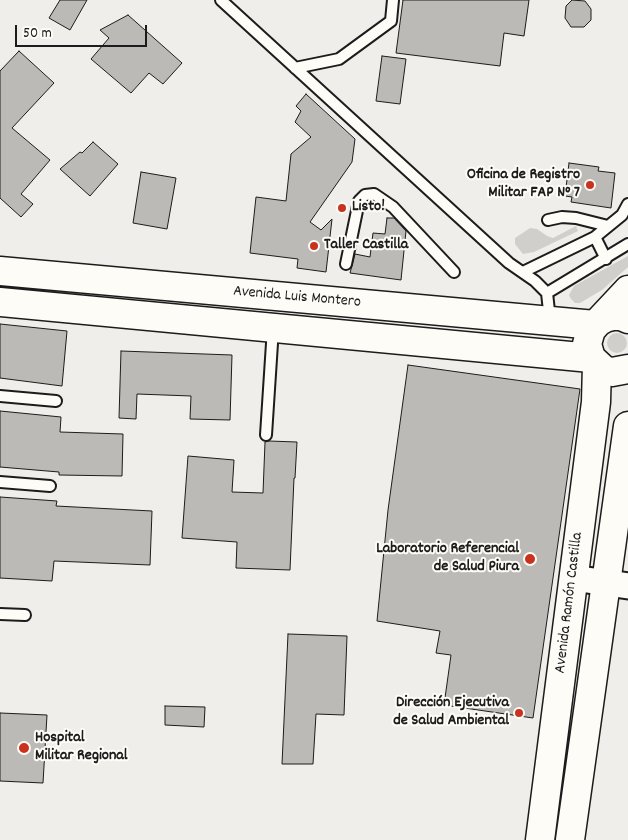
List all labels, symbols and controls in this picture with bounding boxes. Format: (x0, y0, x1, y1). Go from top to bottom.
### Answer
scale bar (18, 15, 150, 47)
text: 50 m (23, 23, 52, 45)
place label: Oficina de Registro Militar FAP N° 7 (467, 166, 580, 204)
marker: Oficina de Registro Militar FAP N° 7 (584, 179, 596, 191)
place label: Listo! (352, 198, 385, 218)
marker: Listo! (336, 202, 348, 214)
place label: Taller Castilla (324, 236, 408, 256)
marker: Taller Castilla (308, 240, 320, 252)
street label: Avenida Luis Montero (232, 283, 362, 313)
street label: Avenida Ramón Castilla (552, 531, 588, 675)
place label: Laboratorio Referencial de Salud Piura (376, 540, 519, 578)
marker: Laboratorio Referencial de Salud Piura (523, 552, 537, 566)
place label: Dirección Ejecutiva de Salud Ambiental (393, 694, 509, 732)
marker: Dirección Ejecutiva de Salud Ambiental (513, 707, 525, 719)
place label: Hospital Militar Regional (35, 729, 128, 767)
marker: Hospital Militar Regional (17, 741, 31, 755)

